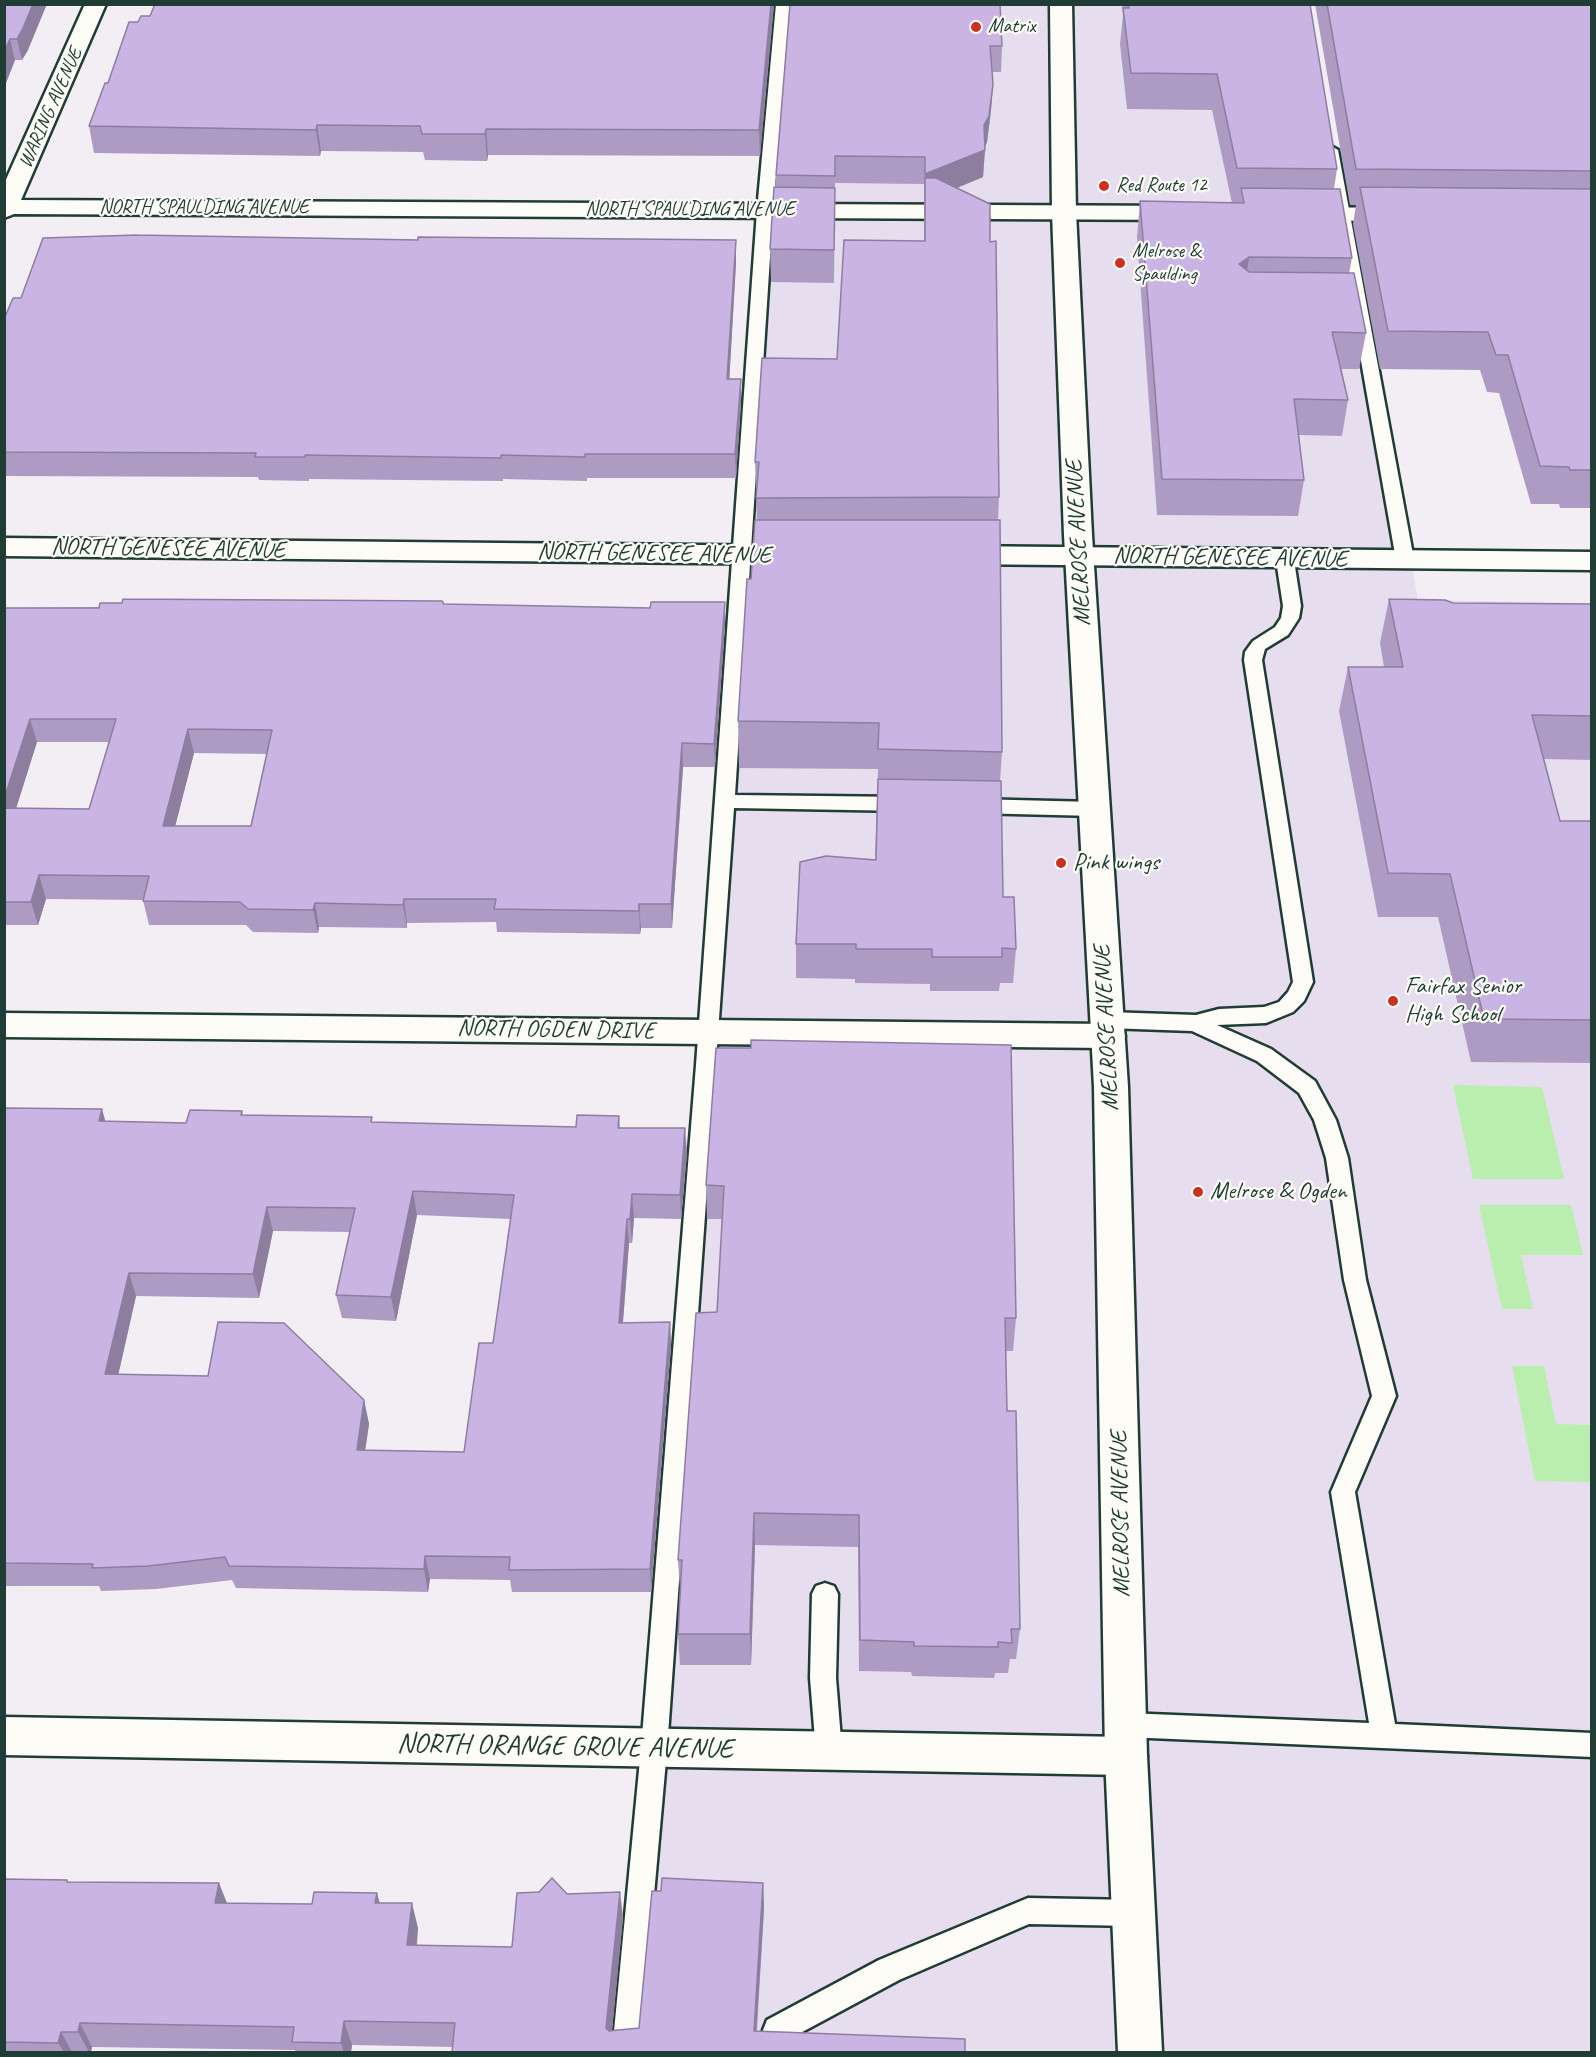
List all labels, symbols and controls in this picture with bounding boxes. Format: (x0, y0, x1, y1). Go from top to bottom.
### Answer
place label: Matrix (988, 15, 1036, 39)
marker: Matrix (969, 20, 983, 34)
street label: WARING AVENUE (14, 44, 88, 172)
place label: Red Route 12 (1116, 174, 1207, 198)
marker: Red Route 12 (1097, 179, 1111, 193)
street label: NORTH SPAULDING AVENUE (99, 196, 309, 220)
street label: NORTH SPAULDING AVENUE (585, 198, 795, 222)
place label: Melrose & Spaulding (1132, 240, 1200, 287)
marker: Melrose & Spaulding (1113, 256, 1127, 270)
street label: MELROSE AVENUE (1060, 459, 1098, 627)
street label: NORTH GENESEE AVENUE (51, 533, 285, 565)
street label: NORTH GENESEE AVENUE (537, 538, 771, 570)
street label: NORTH GENESEE AVENUE (1113, 542, 1347, 574)
place label: Pink wings (1073, 849, 1159, 877)
marker: Pink wings (1054, 856, 1068, 870)
street label: MELROSE AVENUE (1088, 944, 1126, 1112)
place label: Fairfax Senior High School (1405, 973, 1521, 1029)
marker: Fairfax Senior High School (1386, 994, 1400, 1008)
street label: NORTH OGDEN DRIVE (457, 1014, 655, 1046)
place label: Melrose & Ogden (1210, 1178, 1347, 1206)
marker: Melrose & Ogden (1191, 1185, 1205, 1199)
street label: MELROSE AVENUE (1105, 1431, 1137, 1597)
street label: NORTH ORANGE GROVE AVENUE (397, 1727, 733, 1767)

